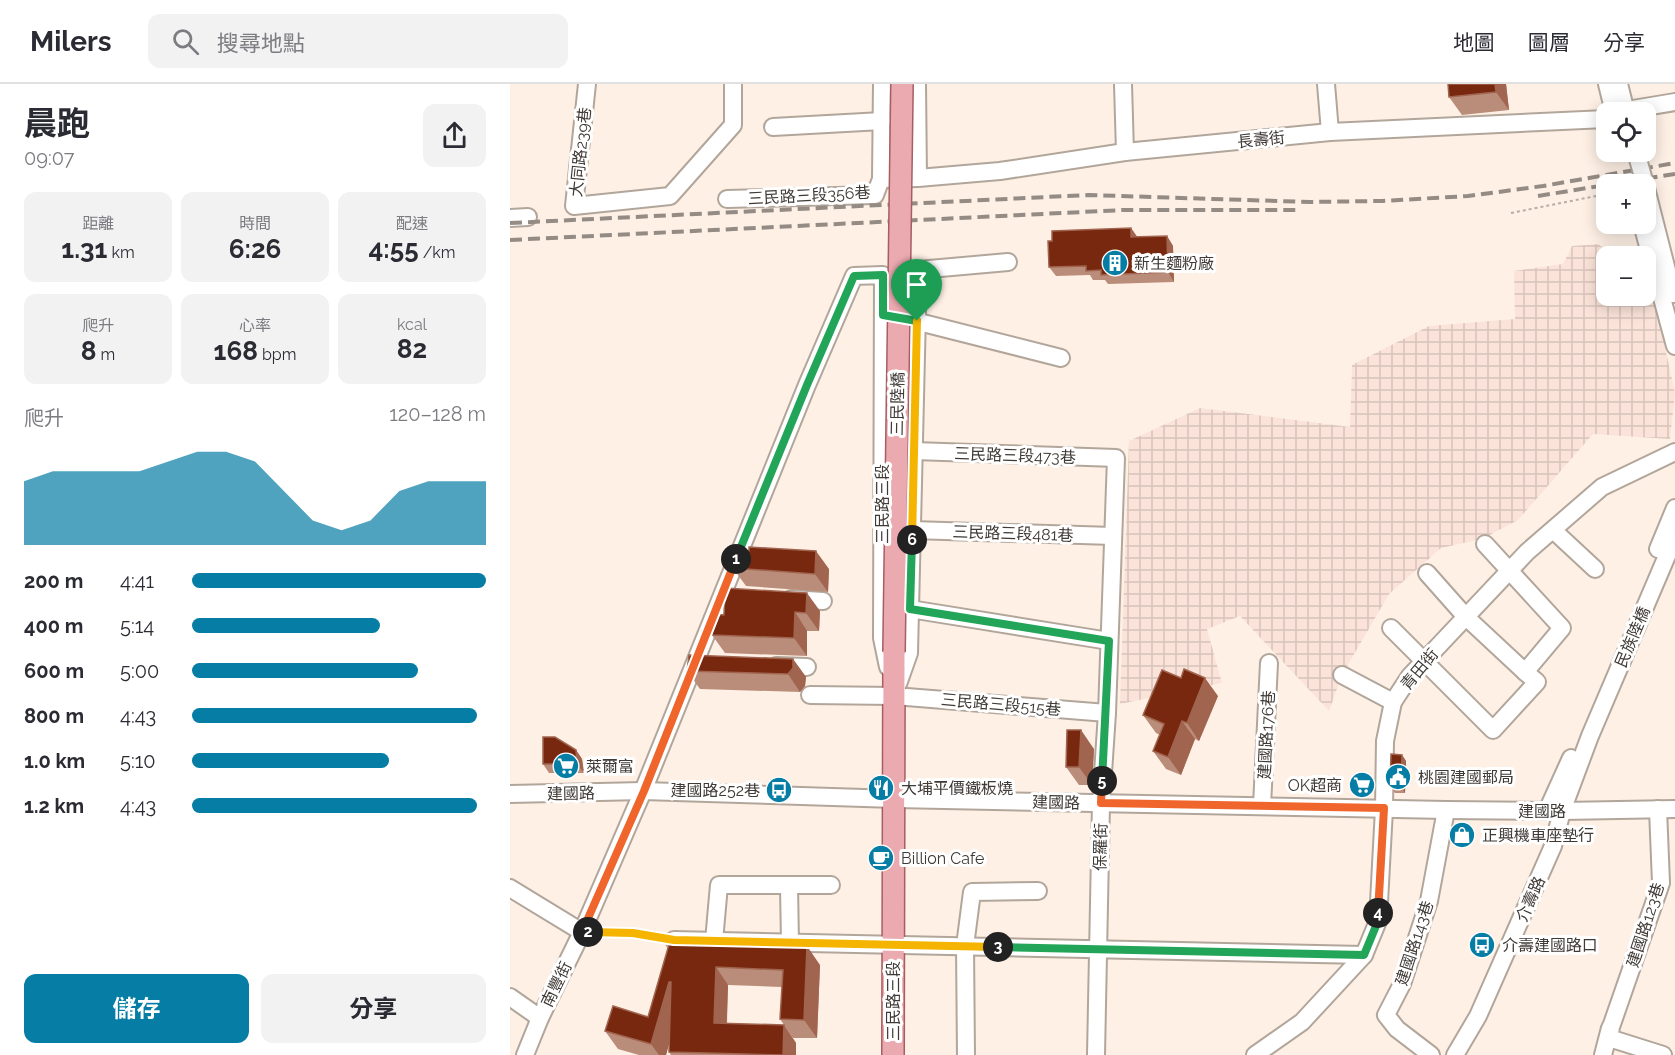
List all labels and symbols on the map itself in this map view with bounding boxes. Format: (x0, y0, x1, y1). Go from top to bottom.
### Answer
street label: 大同路239巷 (566, 106, 595, 198)
street label: 長壽街 (1236, 128, 1286, 151)
street label: 三民路三段356巷 (747, 183, 871, 208)
building icon: 新生麵粉廠 (1100, 248, 1130, 278)
place label: 新生麵粉廠 (1134, 254, 1214, 273)
pin (891, 259, 942, 321)
street label: 三民陸橋 (887, 372, 908, 436)
street label: 三民路三段473巷 (954, 444, 1076, 467)
street label: 三民路三段 (873, 464, 892, 544)
street label: 三民路三段481巷 (952, 522, 1074, 545)
pin: 6 (897, 525, 927, 555)
pin: 1 (721, 544, 751, 574)
street label: 民族陸橋 (1611, 604, 1654, 670)
street label: 青田街 (1397, 645, 1442, 694)
street label: 三民路三段515巷 (940, 690, 1062, 719)
street label: 建國路176巷 (1255, 690, 1278, 780)
supermarket icon: 萊爾富 (551, 751, 581, 781)
place label: 萊爾富 (586, 757, 634, 776)
public building icon: 桃園建國郵局 (1383, 762, 1413, 792)
pin: 5 (1087, 766, 1117, 796)
place label: 桃園建國郵局 (1418, 768, 1514, 787)
supermarket icon: OK超商 (1347, 770, 1377, 800)
restaurant icon: 大埔平價鐵板燒 (866, 773, 896, 803)
bus stop icon: 建國路252巷 (764, 775, 794, 805)
place label: OK超商 (1288, 776, 1342, 795)
place label: 大埔平價鐵板燒 (901, 779, 1013, 798)
place label: 建國路252巷 (671, 781, 760, 800)
street label: 建國路 (547, 784, 595, 803)
street label: 建國路 (1032, 793, 1080, 812)
street label: 建國路 (1518, 802, 1566, 821)
shop icon: 正興機車座墊行 (1447, 820, 1477, 850)
street label: 保羅街 (1091, 823, 1110, 871)
place label: 正興機車座墊行 (1482, 826, 1594, 845)
cafe icon: Billion Cafe (866, 843, 896, 873)
place label: Billion Cafe (901, 849, 984, 868)
street label: 介壽路 (1512, 873, 1549, 925)
street label: 建國路123巷 (1623, 880, 1668, 970)
pin: 4 (1363, 898, 1393, 928)
street label: 建國路143巷 (1392, 898, 1437, 988)
pin: 2 (573, 917, 603, 947)
bus stop icon: 介壽建國路口 (1467, 930, 1497, 960)
pin: 3 (983, 932, 1013, 962)
place label: 介壽建國路口 (1502, 936, 1598, 955)
street label: 南豐街 (537, 958, 576, 1010)
street label: 三民路三段 (884, 961, 903, 1041)

